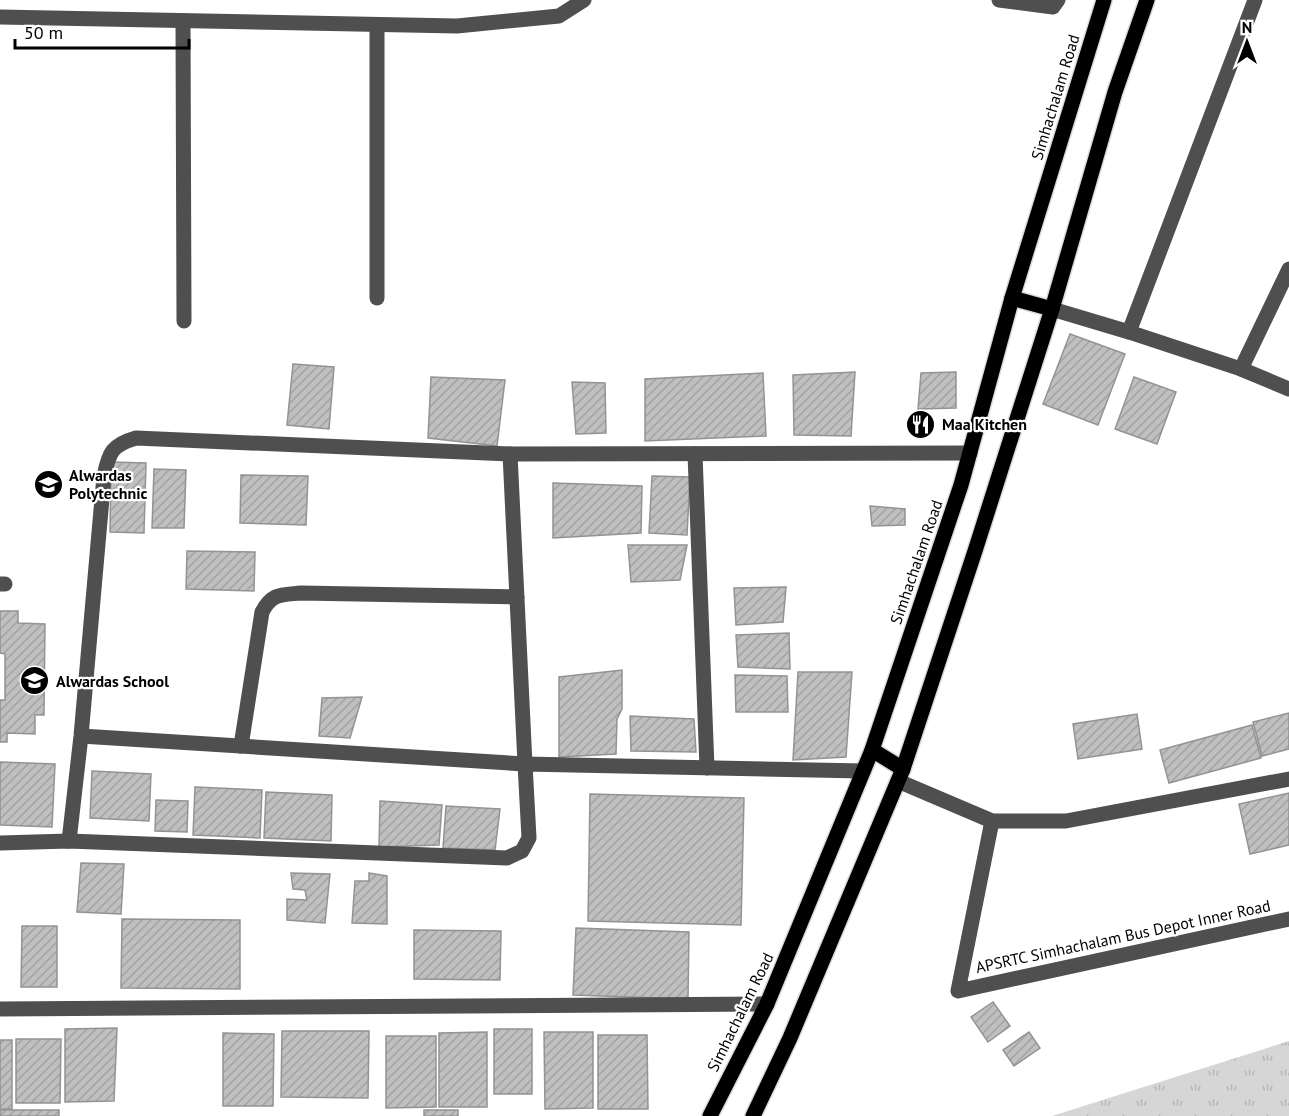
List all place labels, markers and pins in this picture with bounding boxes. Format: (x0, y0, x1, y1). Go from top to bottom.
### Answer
restaurant icon: Maa Kitchen (905, 408, 937, 440)
place label: Maa Kitchen (942, 414, 1027, 434)
place label: Alwardas Polytechnic (69, 465, 147, 503)
school or university icon: Alwardas Polytechnic (32, 468, 64, 500)
school or university icon: Alwardas School (19, 665, 51, 697)
place label: Alwardas School (56, 671, 169, 691)

